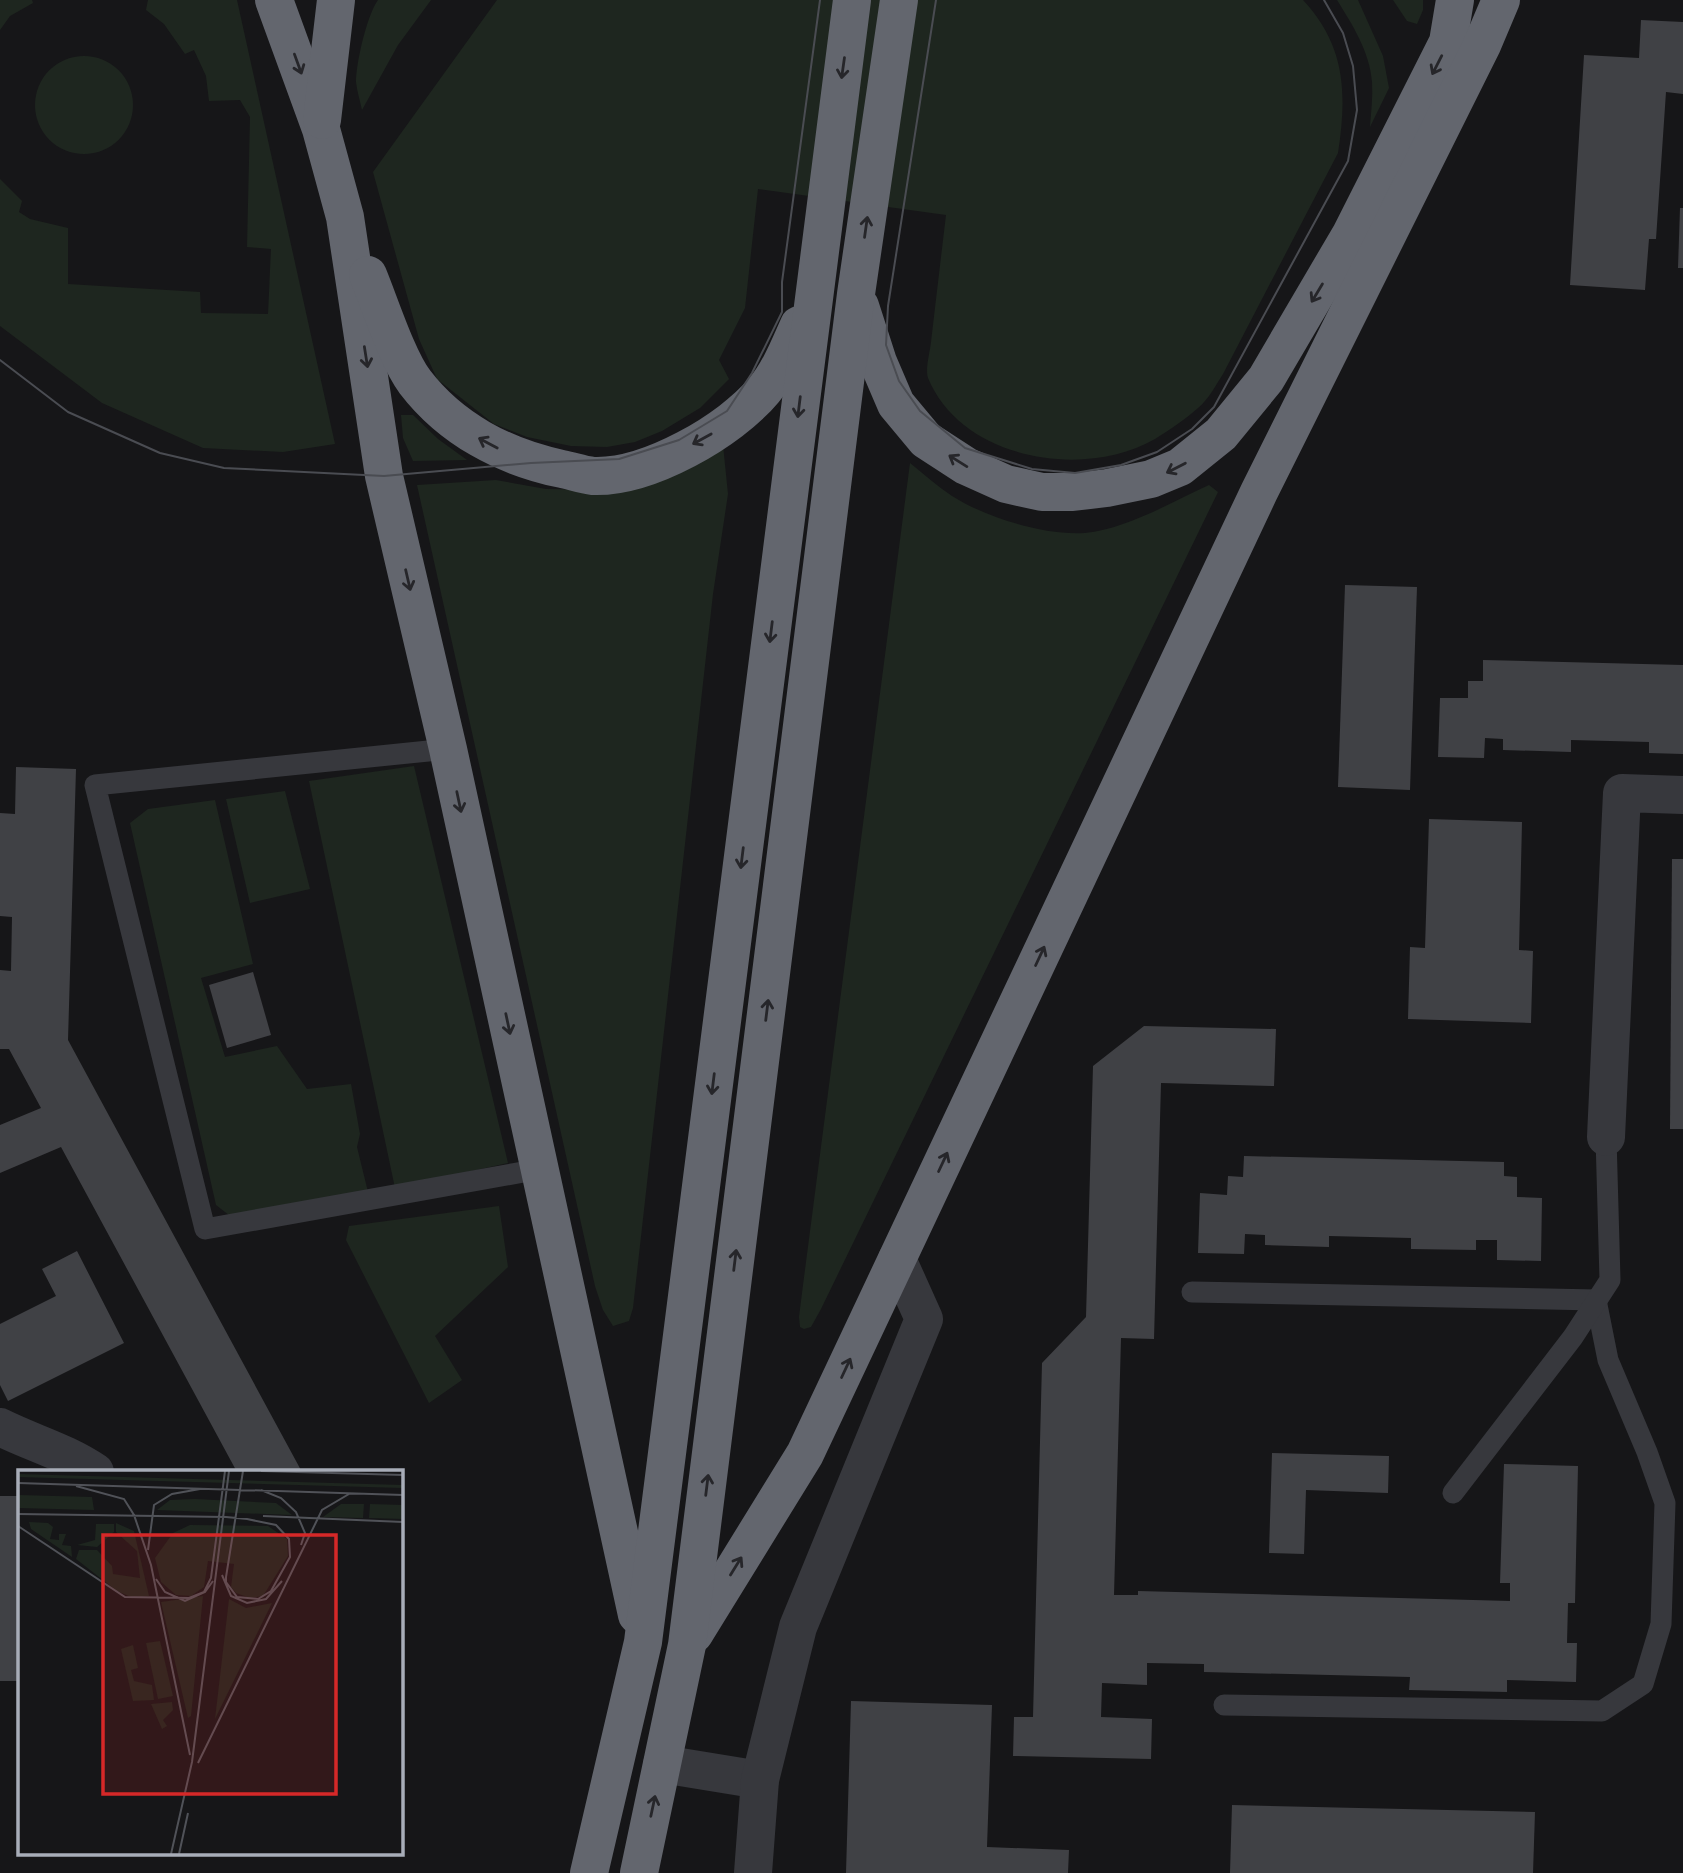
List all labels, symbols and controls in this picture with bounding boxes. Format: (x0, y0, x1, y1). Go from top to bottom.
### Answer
one-way arrow (292, 53, 305, 75)
one-way arrow (1429, 54, 1443, 75)
one-way arrow (837, 56, 850, 79)
one-way arrow (860, 216, 873, 239)
one-way arrow (1309, 283, 1323, 303)
one-way arrow (360, 345, 373, 368)
one-way arrow (793, 395, 806, 418)
one-way arrow (693, 432, 713, 446)
one-way arrow (478, 435, 499, 449)
one-way arrow (949, 453, 969, 467)
one-way arrow (1166, 461, 1187, 475)
one-way arrow (403, 569, 416, 591)
one-way arrow (764, 621, 777, 643)
one-way arrow (453, 790, 467, 813)
one-way arrow (735, 846, 748, 869)
one-way arrow (1034, 946, 1047, 967)
one-way arrow (760, 999, 773, 1022)
one-way arrow (502, 1012, 515, 1035)
one-way arrow (707, 1072, 720, 1095)
one-way arrow (937, 1152, 950, 1173)
one-way arrow (729, 1249, 742, 1272)
one-way arrow (840, 1357, 853, 1379)
inset map (18, 1470, 402, 1856)
one-way arrow (701, 1475, 714, 1497)
one-way arrow (729, 1557, 743, 1577)
one-way arrow (647, 1795, 661, 1818)

